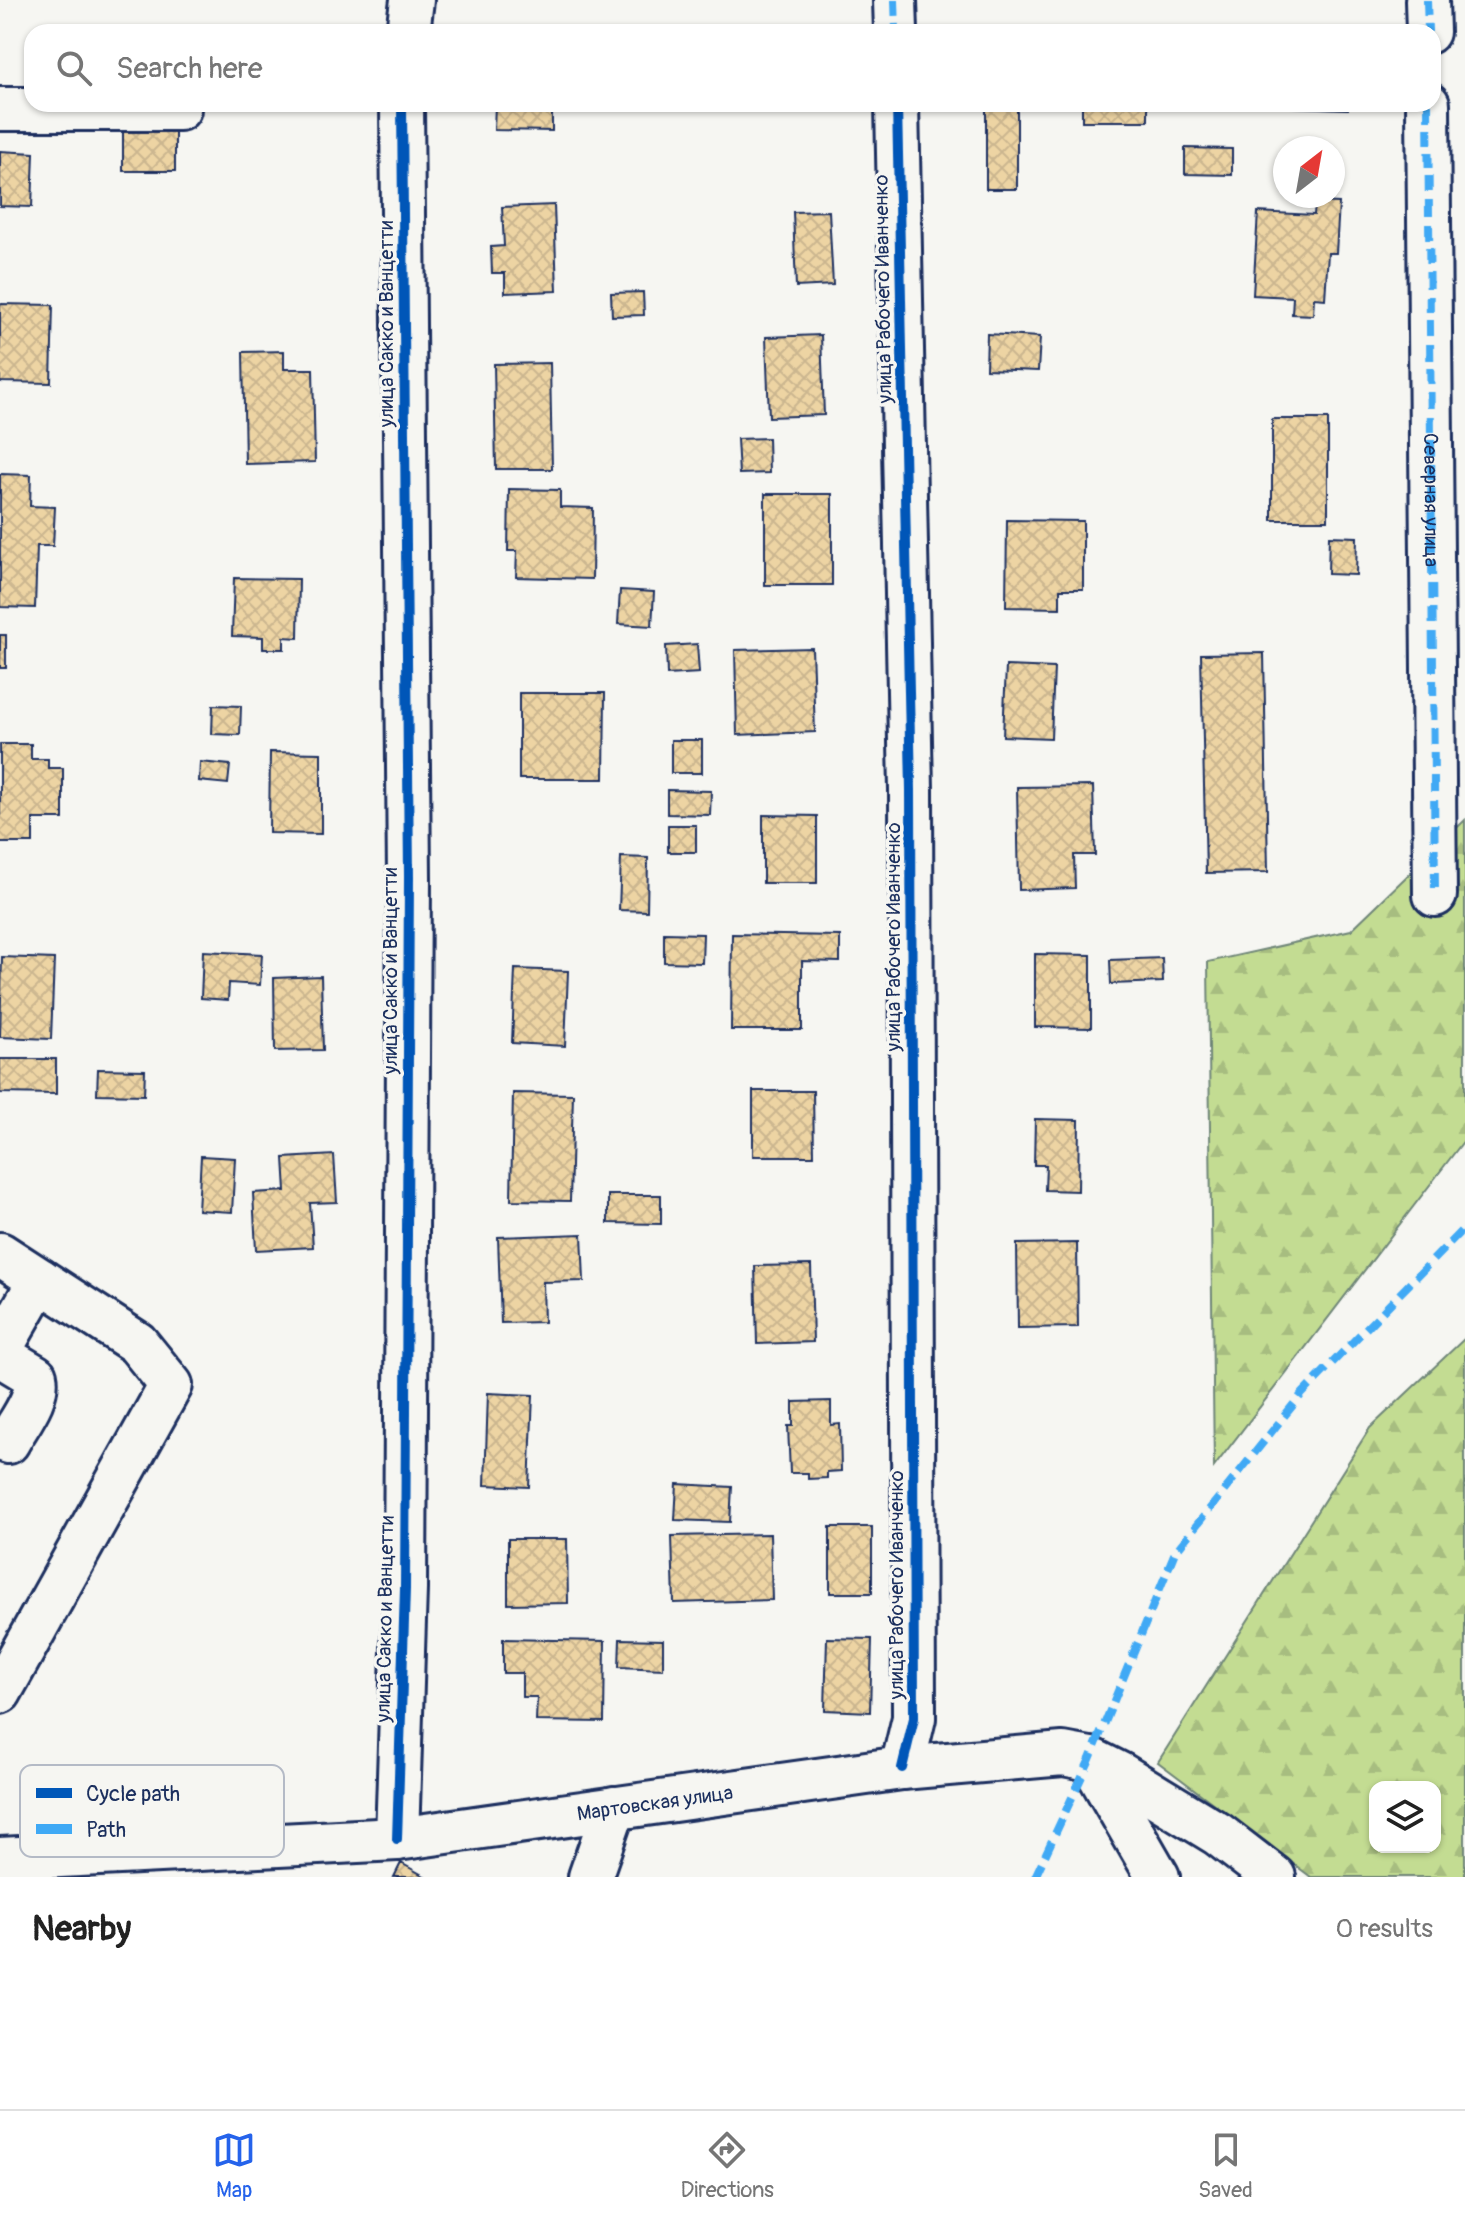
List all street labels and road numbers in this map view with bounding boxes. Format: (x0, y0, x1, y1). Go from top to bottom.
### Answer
street label: улица Рабочего Иванченко (868, 174, 898, 405)
street label: улица Сакко и Ванцетти (374, 221, 399, 428)
street label: Северная улица (1418, 433, 1445, 567)
street label: улица Рабочего Иванченко (881, 822, 906, 1052)
street label: улица Сакко и Ванцетти (378, 868, 403, 1075)
street label: улица Рабочего Иванченко (884, 1470, 909, 1700)
street label: улица Сакко и Ванцетти (371, 1515, 399, 1724)
street label: Мартовская улица (575, 1779, 735, 1826)

